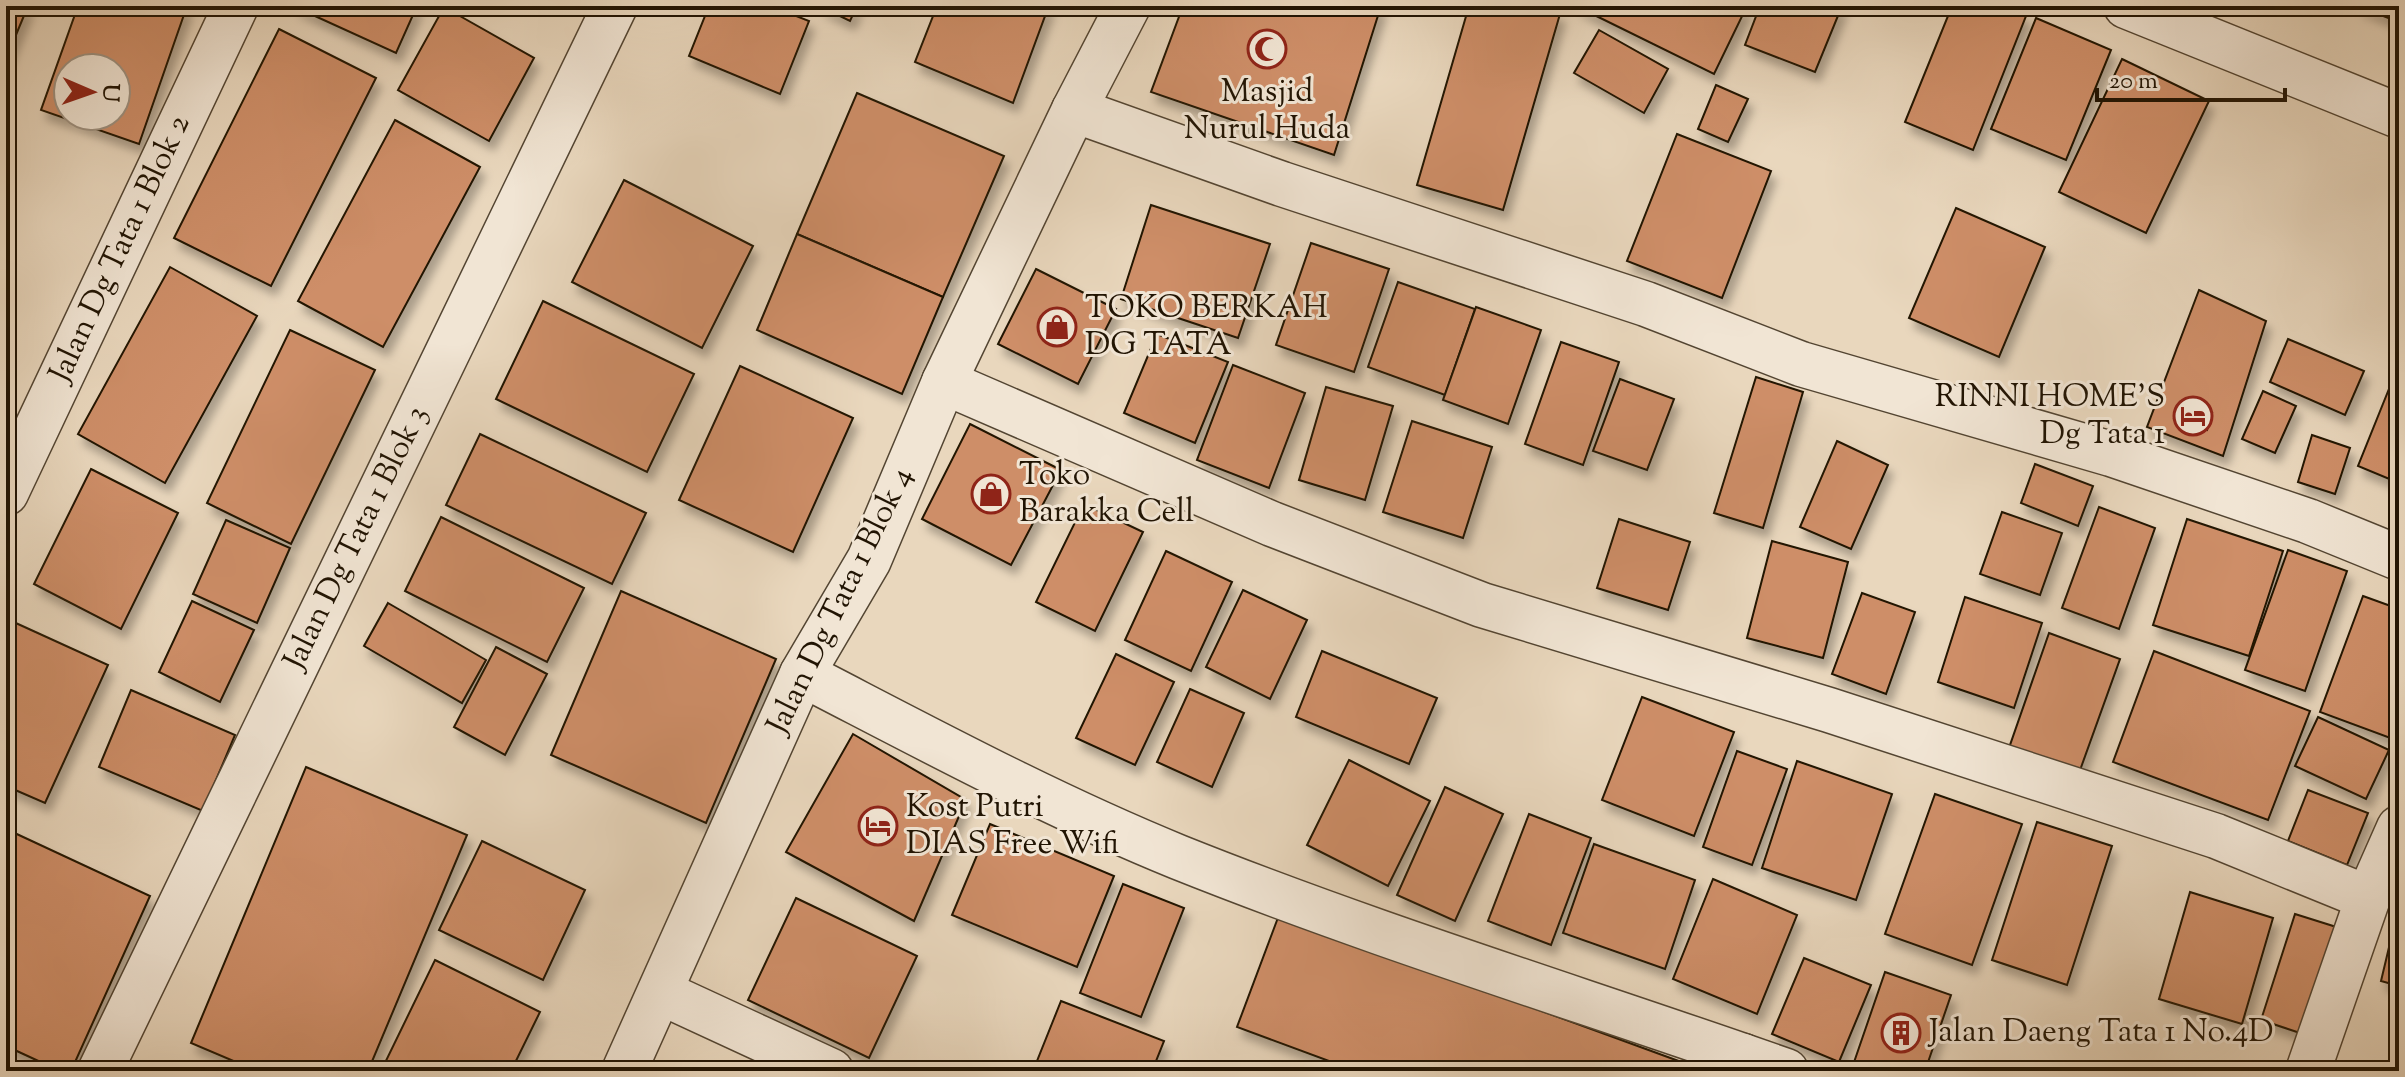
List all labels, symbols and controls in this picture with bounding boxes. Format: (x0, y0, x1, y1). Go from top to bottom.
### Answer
mosque icon: Masjid Nurul Huda (1246, 28, 1288, 70)
north arrow (52, 52, 132, 132)
scale bar (2097, 52, 2285, 102)
text: 20 m (2109, 65, 2158, 99)
place label: Masjid Nurul Huda (1184, 70, 1351, 153)
text: U (93, 83, 125, 102)
street label: Jalan Dg Tata 1 Blok 2 (38, 108, 203, 392)
place label: TOKO BERKAH DG TATA (1085, 286, 1328, 369)
shop icon: TOKO BERKAH DG TATA (1036, 306, 1078, 348)
place label: RINNI HOME'S Dg Tata 1 (1935, 375, 2165, 458)
hotel icon: RINNI HOME'S Dg Tata 1 (2172, 395, 2214, 437)
street label: Jalan Dg Tata 1 Blok 3 (272, 398, 441, 680)
place label: Toko Barakka Cell (1019, 453, 1194, 536)
street label: Jalan Dg Tata 1 Blok 4 (755, 460, 926, 744)
shop icon: Toko Barakka Cell (970, 473, 1012, 515)
place label: Kost Putri DIAS Free Wifi (906, 785, 1119, 868)
hotel icon: Kost Putri DIAS Free Wifi (857, 805, 899, 847)
place label: Jalan Daeng Tata 1 No.4D (1927, 1010, 2274, 1056)
building icon: Jalan Daeng Tata 1 No.4D (1880, 1012, 1922, 1054)

